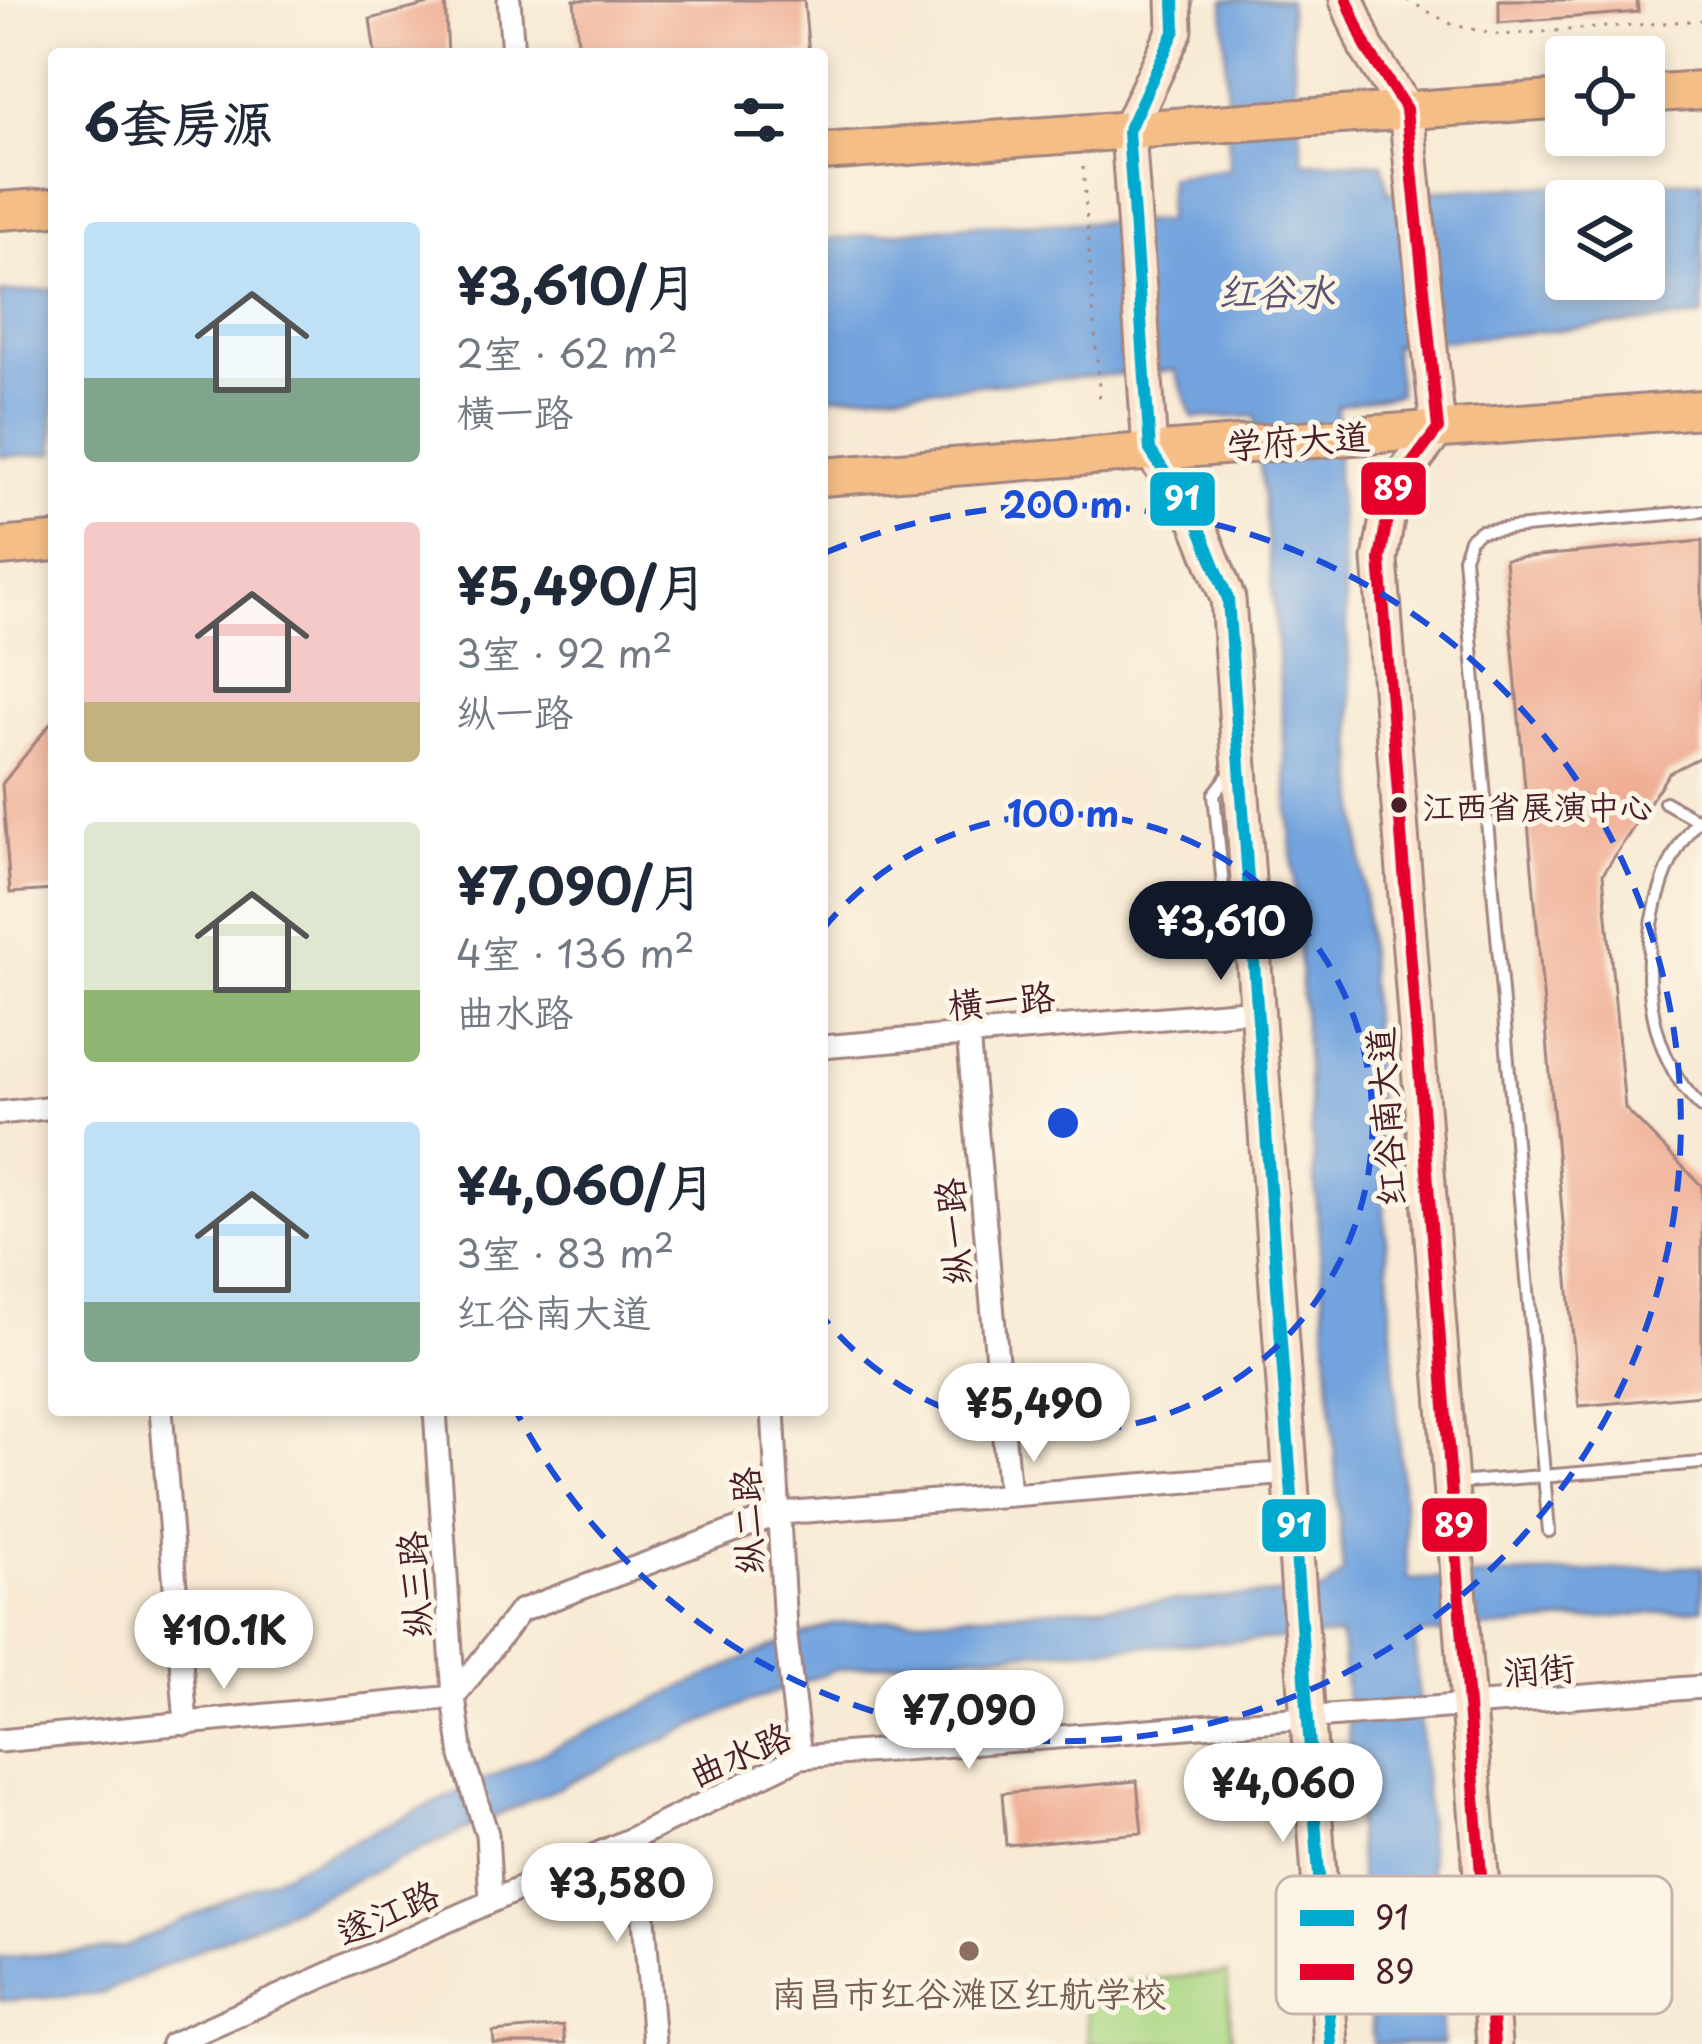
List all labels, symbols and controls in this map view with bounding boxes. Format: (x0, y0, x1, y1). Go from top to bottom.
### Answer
map controls (1545, 36, 1665, 300)
button: locate (1545, 36, 1665, 156)
text: 6套房源 (84, 82, 273, 159)
icon: filters (726, 87, 792, 153)
button: layers (1545, 180, 1665, 300)
text: ¥3,610/月 (456, 245, 698, 322)
water label: 红谷水 (1217, 260, 1335, 319)
icon: home (180, 270, 324, 414)
text: 2室 · 62 m² (456, 322, 678, 381)
text: 横一路 (456, 381, 573, 440)
street label: 学府大道 (1224, 407, 1372, 471)
line badge: 89 (1359, 460, 1428, 517)
text: 89 (1373, 461, 1413, 511)
line badge: 91 (1148, 470, 1217, 528)
text: 91 (1164, 471, 1200, 521)
text: 200 m (1003, 476, 1123, 530)
text: ¥5,490/月 (456, 545, 708, 622)
icon: home (180, 570, 324, 714)
text: 3室 · 92 m² (456, 622, 673, 681)
text: 纵一路 (456, 681, 573, 740)
place label: 江西省展演中心 (1422, 780, 1653, 830)
text: 100 m (1007, 785, 1119, 839)
marker: 江西省展演中心 (1388, 794, 1410, 816)
text: ¥7,090/月 (456, 845, 704, 922)
icon: home (180, 870, 324, 1014)
pin: ¥3,610 (1123, 881, 1319, 983)
text: ¥3,610 (1156, 890, 1286, 949)
text: 4室 · 136 m² (456, 922, 695, 981)
street label: 横一路 (945, 967, 1057, 1031)
text: 曲水路 (456, 981, 573, 1040)
street label: 红谷南大道 (1351, 1025, 1417, 1209)
centre of rings (1042, 1102, 1084, 1144)
text: ¥4,060/月 (456, 1145, 716, 1222)
icon: home (180, 1170, 324, 1314)
street label: 纵一路 (920, 1176, 984, 1288)
text: 3室 · 83 m² (456, 1222, 674, 1281)
text: 红谷南大道 (456, 1281, 651, 1340)
pin: ¥5,490 (936, 1363, 1132, 1465)
text: ¥5,490 (965, 1372, 1103, 1431)
street label: 纵二路 (716, 1466, 776, 1576)
line badge: 89 (1420, 1496, 1489, 1554)
line badge: 91 (1260, 1497, 1328, 1554)
text: 91 (1276, 1498, 1312, 1548)
text: 89 (1434, 1498, 1474, 1548)
street label: 纵三路 (382, 1529, 444, 1641)
pin: ¥10.1K (126, 1590, 322, 1692)
text: ¥10.1K (161, 1599, 287, 1658)
street label: 润街 (1501, 1638, 1577, 1698)
pin: ¥7,090 (871, 1670, 1067, 1772)
text: ¥7,090 (902, 1679, 1036, 1738)
street label: 曲水路 (679, 1707, 799, 1799)
pin: ¥4,060 (1185, 1743, 1381, 1845)
text: ¥4,060 (1211, 1752, 1355, 1811)
pin: ¥3,580 (519, 1843, 715, 1945)
text: ¥3,580 (548, 1852, 686, 1911)
street label: 遂江路 (327, 1864, 447, 1958)
legend (1276, 1876, 1672, 2014)
text: 91 (1375, 1891, 1409, 1941)
marker: 南昌市红谷滩区红航学校 (956, 1938, 982, 1964)
text: 89 (1375, 1945, 1415, 1995)
place label: 南昌市红谷滩区红航学校 (771, 1965, 1167, 2019)

